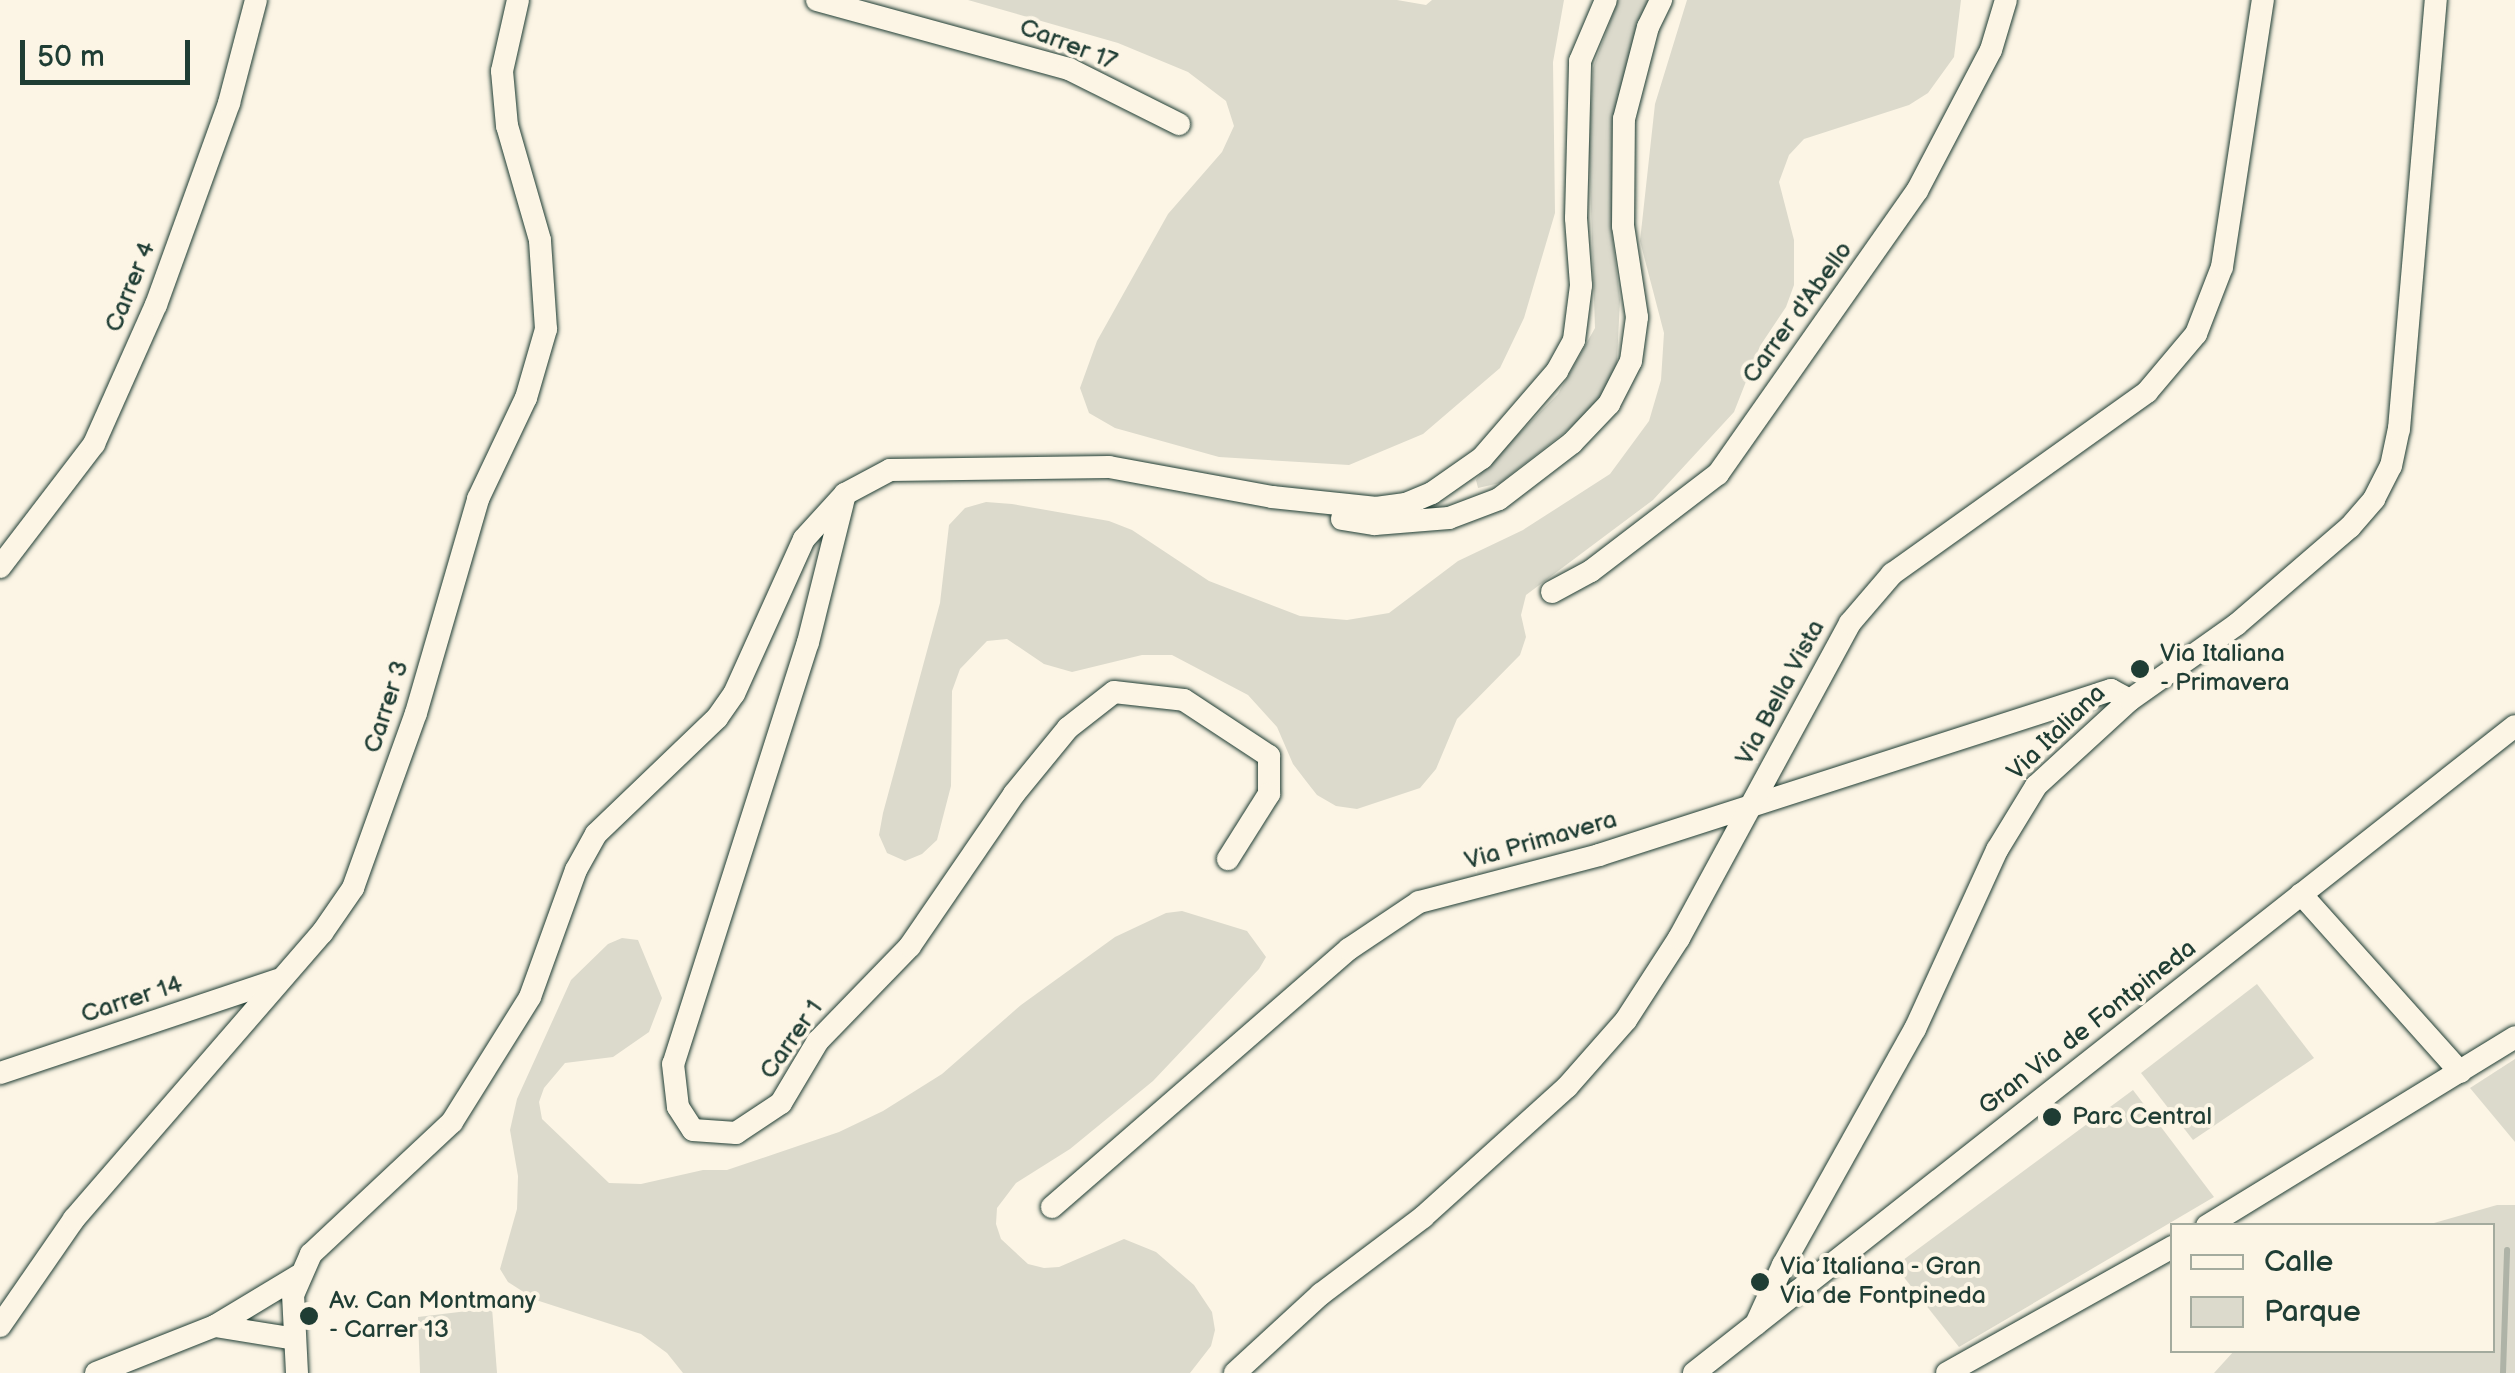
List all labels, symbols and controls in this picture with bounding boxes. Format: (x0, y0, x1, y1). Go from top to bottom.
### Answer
street label: Carrer 17 (1015, 13, 1121, 77)
scale bar (25, 20, 195, 82)
text: 50 m (37, 39, 105, 75)
street label: Carrer d'Abello (1737, 236, 1859, 390)
street label: Carrer 4 (99, 237, 163, 337)
street label: Via Bella Vista (1730, 615, 1832, 771)
place label: Via Italiana - Primavera (2160, 640, 2291, 699)
street label: Carrer 3 (358, 657, 416, 757)
marker: Via Italiana - Primavera (2129, 658, 2151, 680)
street label: Via Italiana (2002, 679, 2112, 787)
street label: Via Primavera (1461, 805, 1621, 877)
street label: Gran Via de Fontpineda (1973, 934, 2203, 1122)
street label: Carrer 14 (77, 970, 187, 1030)
street label: Carrer 1 (754, 995, 830, 1085)
place label: Parc Central (2072, 1102, 2212, 1132)
marker: Parc Central (2041, 1106, 2063, 1128)
legend (2170, 1223, 2495, 1353)
text: Calle (2264, 1244, 2333, 1280)
place label: Via Italiana - Gran Via de Fontpineda (1780, 1253, 1986, 1312)
marker: Via Italiana - Gran Via de Fontpineda (1749, 1271, 1771, 1293)
place label: Av. Can Montmany - Carrer 13 (329, 1287, 536, 1346)
text: Parque (2264, 1294, 2361, 1330)
marker: Av. Can Montmany - Carrer 13 (298, 1305, 320, 1327)

